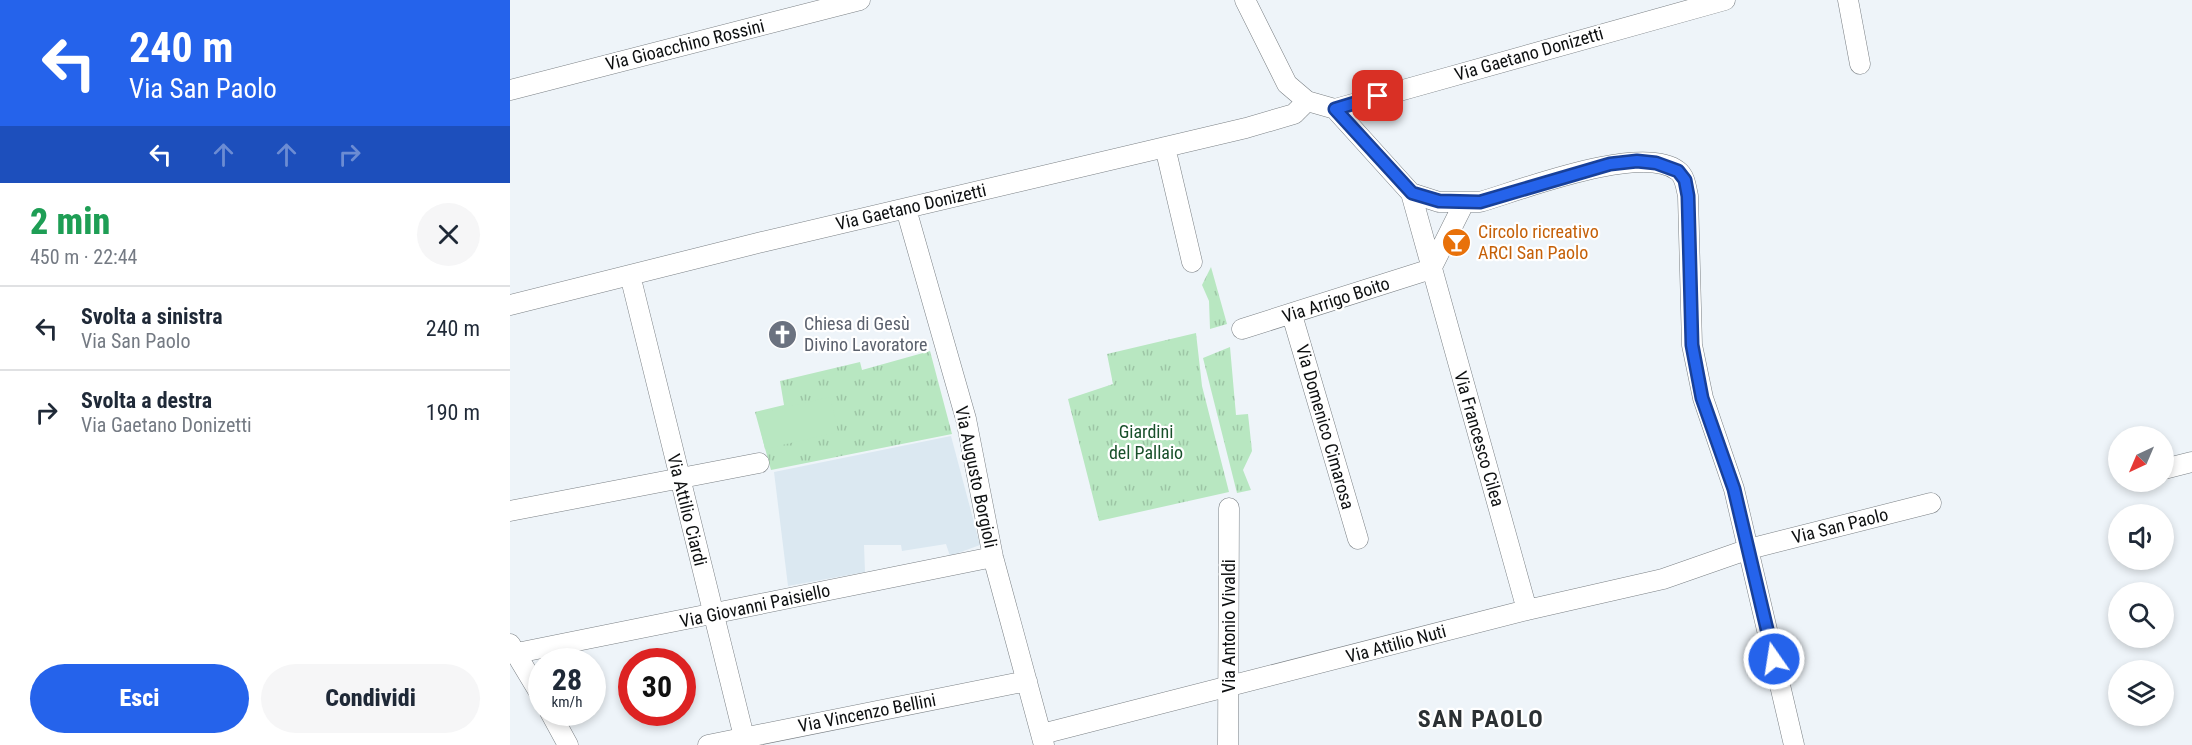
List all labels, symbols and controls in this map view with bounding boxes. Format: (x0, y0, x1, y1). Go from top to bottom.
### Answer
street label: Via Gioacchino Rossini (603, 15, 766, 74)
street label: Via Gaetano Donizetti (1452, 22, 1606, 85)
text: 240 m (129, 23, 234, 72)
icon: left (30, 24, 108, 102)
pin (1352, 70, 1403, 121)
text: Via San Paolo (129, 73, 277, 105)
icon: arrive (1361, 79, 1394, 112)
icon: left (144, 138, 177, 171)
icon: ahead (207, 138, 240, 171)
icon: ahead (270, 138, 303, 171)
icon: right (333, 138, 366, 171)
street label: Via Gaetano Donizetti (834, 179, 988, 234)
text: 2 min (30, 201, 110, 243)
button: close (417, 203, 480, 266)
place label: Circolo ricreativo ARCI San Paolo (1478, 221, 1599, 263)
bar icon: Circolo ricreativo ARCI San Paolo (1441, 226, 1473, 258)
text: 450 m · 22:44 (30, 245, 137, 269)
street label: Via Arrigo Boito (1279, 272, 1392, 327)
text: Svolta a sinistra (81, 304, 223, 329)
icon: left (30, 312, 63, 345)
place label: Chiesa di Gesù Divino Lavoratore (804, 313, 927, 355)
text: 240 m (426, 316, 480, 341)
church icon: Chiesa di Gesù Divino Lavoratore (767, 318, 799, 350)
text: Via San Paolo (81, 329, 190, 353)
street label: Via Domenico Cimarosa (1292, 342, 1359, 512)
street label: Via Francesco Cilea (1450, 369, 1509, 509)
text: Svolta a destra (81, 388, 212, 413)
icon: right (30, 396, 63, 429)
text: 190 m (426, 400, 480, 425)
street label: Via Augusto Borgioli (951, 404, 1002, 550)
text: Via Gaetano Donizetti (81, 413, 252, 437)
park label: Giardini del Pallaio (1109, 421, 1183, 463)
north arrow (2108, 426, 2174, 492)
map controls (2108, 426, 2174, 726)
street label: Via Attilio Ciardi (663, 452, 712, 568)
street label: Via San Paolo (1790, 503, 1890, 548)
button: sound (2108, 504, 2174, 570)
street label: Via Antonio Vivaldi (1218, 559, 1239, 693)
street label: Via Giovanni Paisiello (678, 579, 832, 632)
button: search (2108, 582, 2174, 648)
street label: Via Attilio Nuti (1344, 620, 1448, 667)
position arrow (1742, 627, 1806, 691)
speed limit sign: 30 (618, 648, 696, 726)
button: layers (2108, 660, 2174, 726)
text: 28 (552, 662, 582, 697)
button: Esci (30, 664, 249, 733)
button: Condividi (261, 664, 480, 733)
street label: Via Vincenzo Bellini (796, 689, 938, 736)
text: km/h (552, 693, 582, 711)
district label: SAN PAOLO (1418, 705, 1544, 733)

